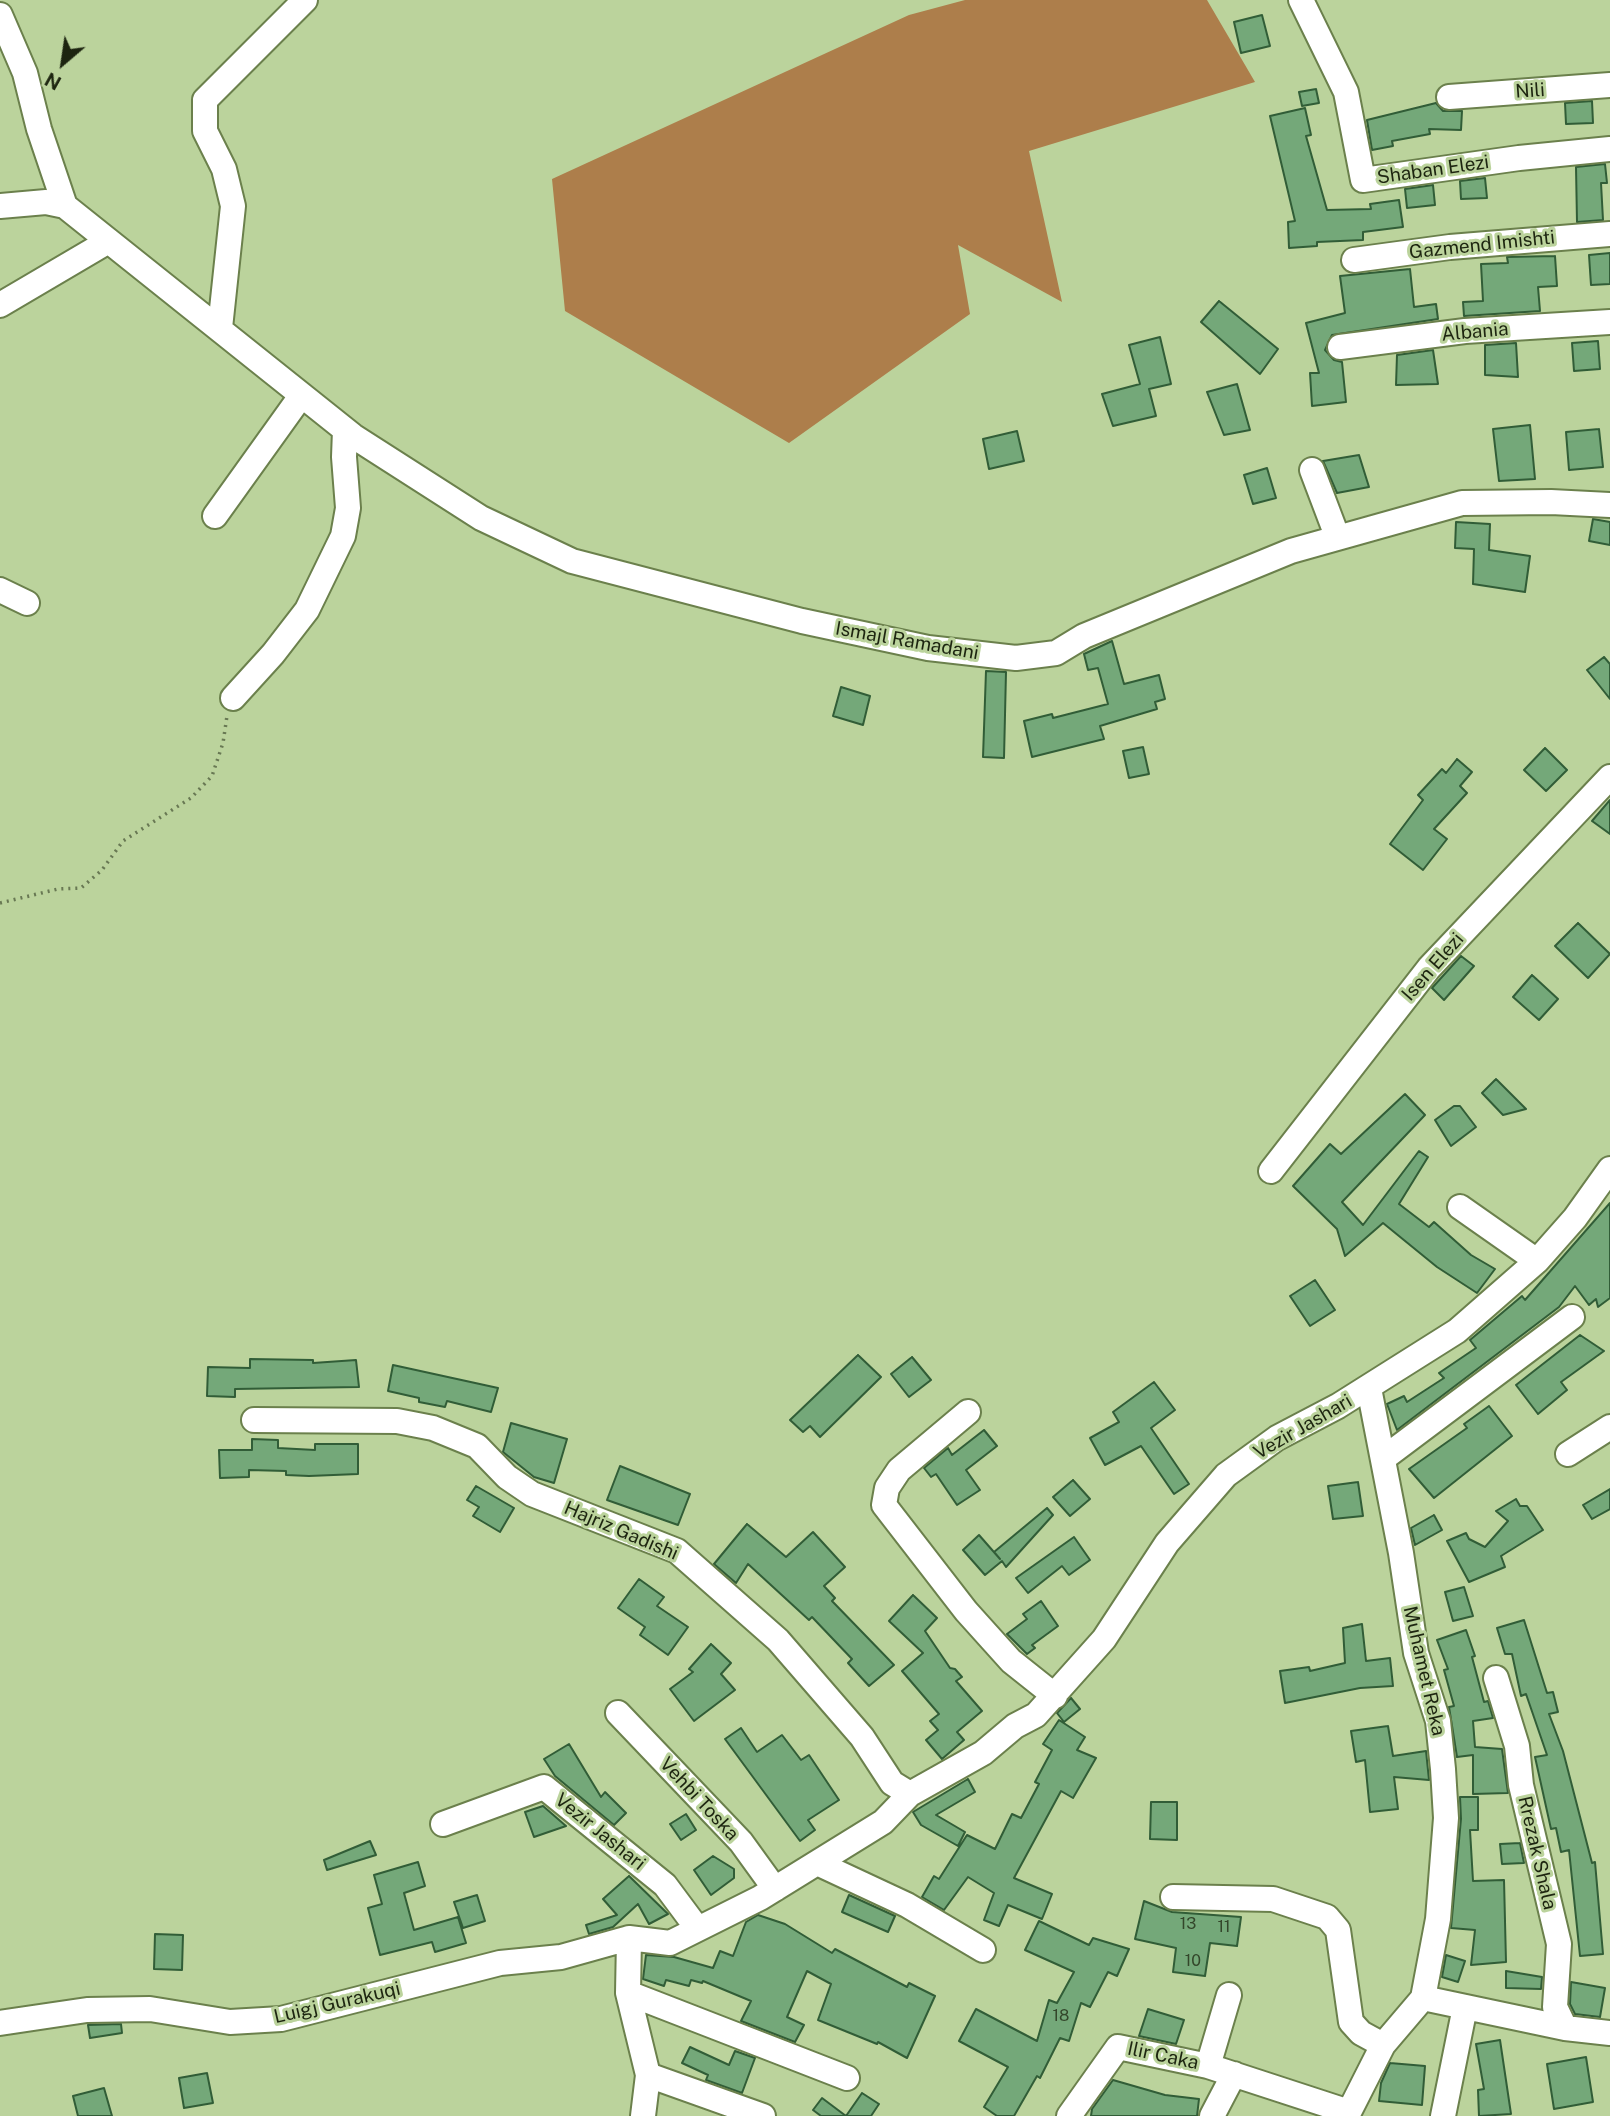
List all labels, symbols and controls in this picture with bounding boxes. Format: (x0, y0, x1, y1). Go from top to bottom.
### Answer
north arrow (28, 28, 98, 98)
text: N (41, 68, 65, 95)
street label: Nili (1514, 79, 1546, 103)
street label: Shaban Elezi (1376, 151, 1490, 189)
street label: Gazmend Imishti (1408, 226, 1556, 264)
street label: Albania (1441, 318, 1509, 346)
street label: Ismajl Ramadani (834, 617, 980, 665)
street label: Isen Elezi (1397, 928, 1469, 1006)
street label: Vezir Jashari (1250, 1390, 1356, 1464)
street label: Hajriz Gadishi (560, 1497, 682, 1565)
street label: Muhamet Reka (1398, 1604, 1450, 1738)
street label: Vehbi Toska (655, 1753, 743, 1845)
street label: Vezir Jashari (550, 1789, 650, 1875)
street label: Rrezak Shala (1513, 1794, 1561, 1912)
house number: 13 (1180, 1914, 1196, 1934)
house number: 11 (1217, 1917, 1231, 1937)
house number: 10 (1185, 1951, 1201, 1971)
street label: Luigj Gurakuqi (272, 1977, 402, 2029)
house number: 18 (1053, 2006, 1069, 2026)
street label: Ilir Caka (1125, 2037, 1201, 2075)

